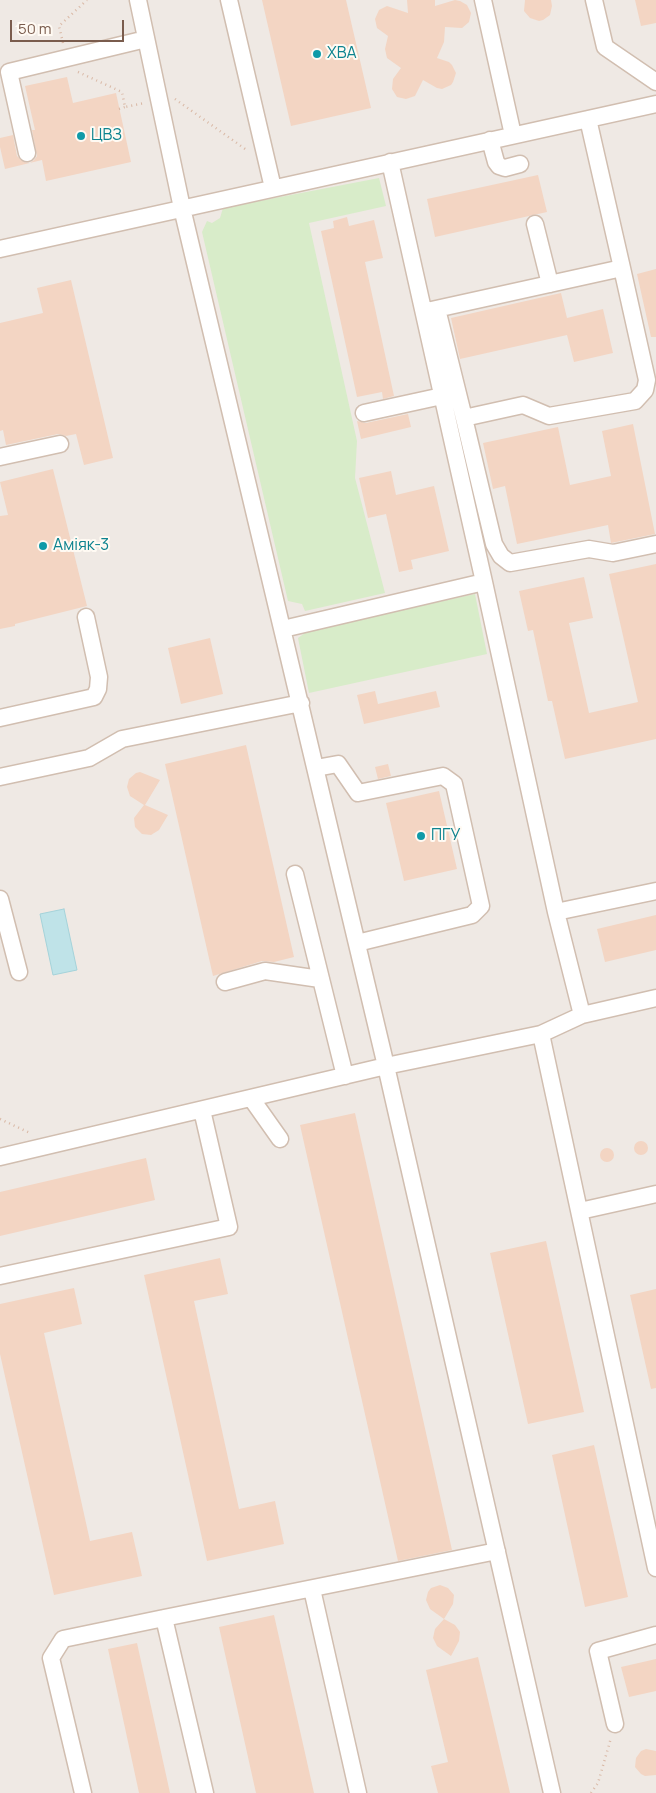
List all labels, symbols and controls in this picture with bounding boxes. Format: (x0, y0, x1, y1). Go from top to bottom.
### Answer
scale bar (12, 10, 126, 42)
text: 50 m (18, 18, 52, 39)
place label: ХВА (327, 44, 357, 64)
marker: ХВА (311, 48, 323, 60)
place label: ЦВЗ (91, 126, 122, 146)
marker: ЦВЗ (75, 130, 87, 142)
place label: Аміяк-3 (53, 536, 109, 556)
marker: Аміяк-3 (37, 540, 49, 552)
place label: ПГУ (431, 826, 461, 846)
marker: ПГУ (415, 830, 427, 842)

